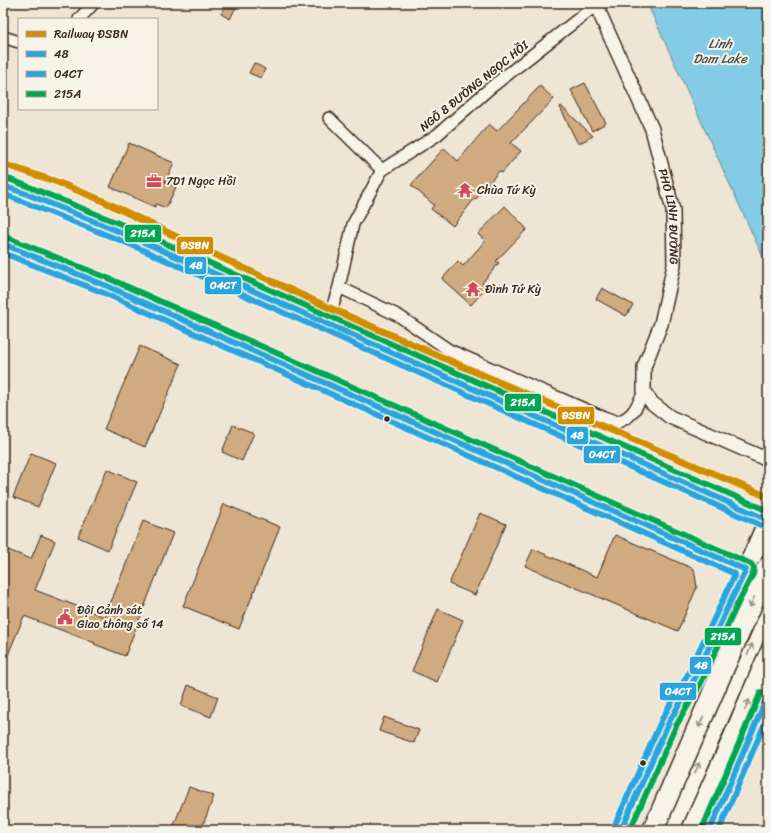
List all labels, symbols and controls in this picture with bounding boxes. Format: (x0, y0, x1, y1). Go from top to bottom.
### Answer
legend (18, 18, 158, 110)
text: Railway ĐSBN (54, 23, 129, 45)
water label: Linh Dam Lake (693, 32, 748, 70)
street label: NGÕ 8 ĐƯỜNG NGỌC HỒI (414, 34, 535, 137)
text: 48 (54, 43, 69, 65)
text: 04CT (54, 63, 84, 85)
text: 215A (54, 83, 81, 105)
street label: PHỐ LINH ĐƯỜNG (652, 166, 685, 265)
place label: 7D1 Ngọc Hồi (166, 170, 237, 192)
office icon: 7D1 Ngọc Hồi (145, 172, 163, 190)
place label: Chùa Tứ Kỳ (477, 179, 537, 201)
temple icon: Chùa Tứ Kỳ (456, 181, 474, 199)
line badge: 215A (124, 224, 162, 243)
text: 215A (129, 224, 156, 243)
line badge: ĐSBN (176, 236, 214, 255)
text: ĐSBN (180, 236, 209, 255)
line badge: 48 (184, 256, 207, 275)
text: 48 (188, 256, 203, 275)
line badge: 04CT (204, 276, 242, 295)
text: 04CT (210, 276, 237, 295)
place label: Đình Tứ Kỳ (485, 278, 542, 300)
temple icon: Đình Tứ Kỳ (464, 280, 482, 298)
line badge: 215A (504, 393, 542, 412)
text: 215A (509, 393, 536, 412)
line badge: ĐSBN (557, 406, 595, 425)
text: ĐSBN (561, 406, 590, 425)
unlabelled marker (382, 414, 392, 424)
line badge: 48 (566, 426, 589, 445)
text: 48 (569, 426, 584, 445)
line badge: 04CT (583, 445, 621, 464)
text: 04CT (589, 445, 616, 464)
one-way arrow (748, 596, 756, 608)
place label: Đội Cảnh sát Giao thông số 14 (77, 599, 164, 635)
public building icon: Đội Cảnh sát Giao thông số 14 (56, 608, 74, 626)
line badge: 215A (704, 627, 742, 646)
text: 215A (709, 627, 736, 646)
one-way arrow (746, 643, 754, 655)
line badge: 48 (689, 656, 712, 675)
text: 48 (693, 656, 708, 675)
line badge: 04CT (659, 682, 697, 701)
text: 04CT (665, 682, 692, 701)
one-way arrow (744, 699, 751, 711)
one-way arrow (696, 715, 704, 727)
unlabelled marker (638, 758, 648, 768)
one-way arrow (694, 763, 702, 775)

